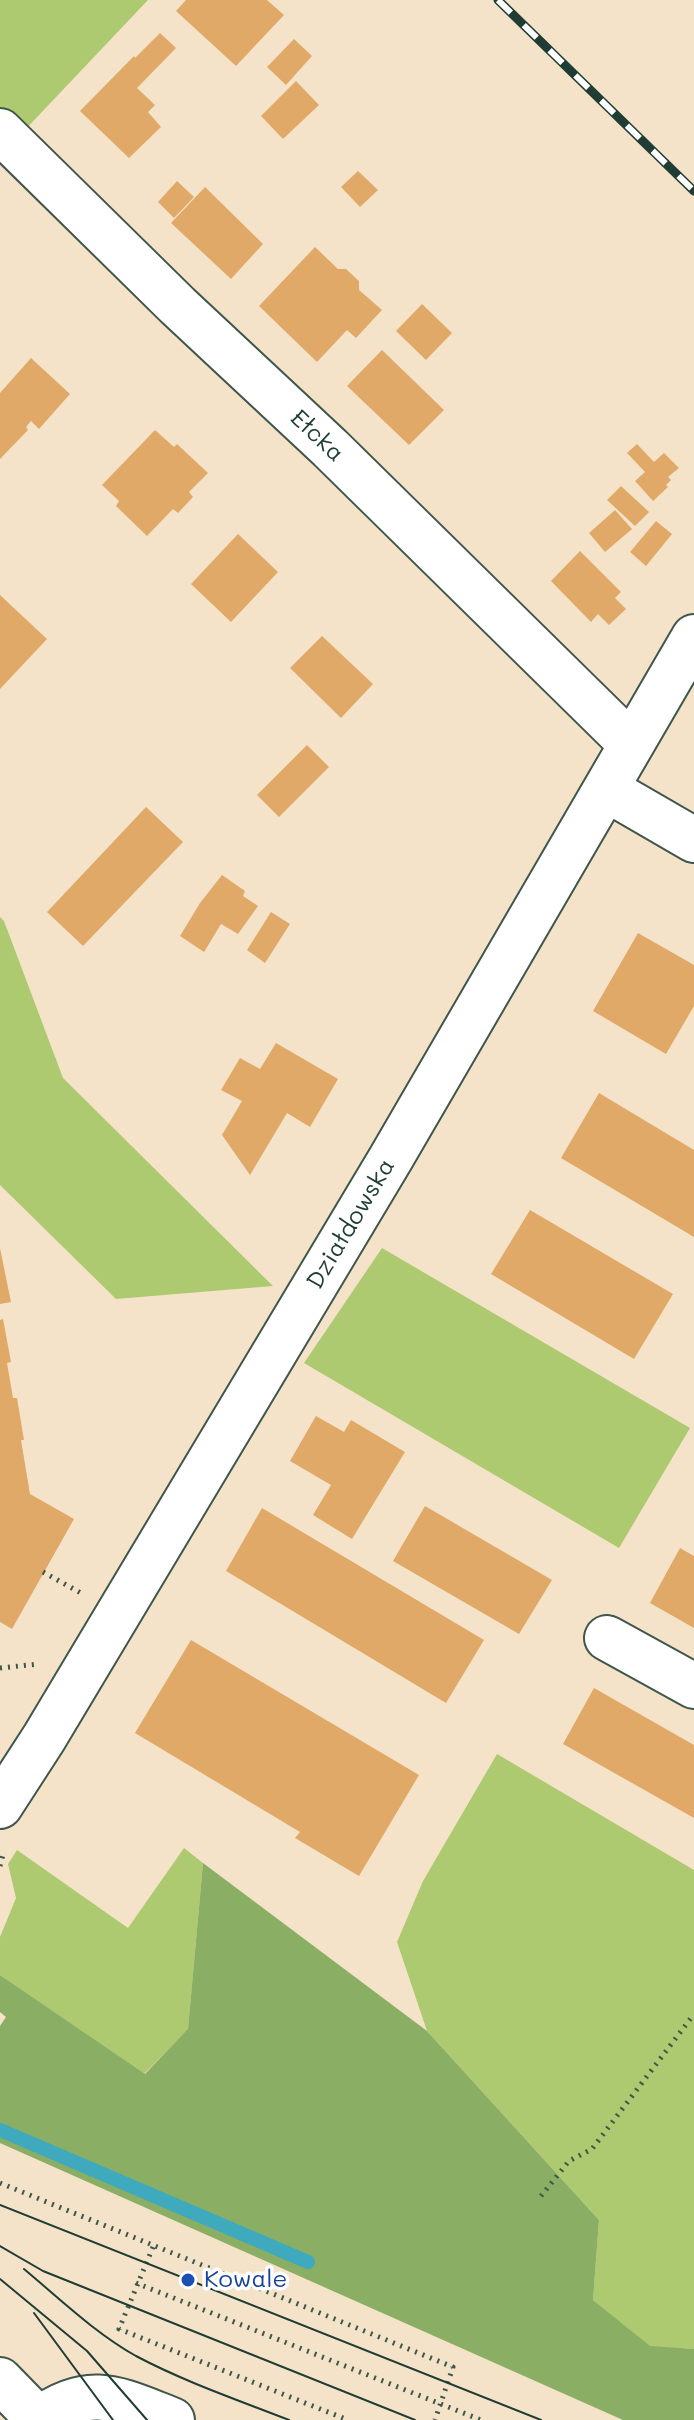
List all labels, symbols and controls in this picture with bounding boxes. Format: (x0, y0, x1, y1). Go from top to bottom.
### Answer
street label: Ełcka (284, 404, 350, 468)
street label: Działdowska (301, 1154, 401, 1294)
place label: Kowale (204, 2266, 287, 2294)
marker: Kowale (179, 2271, 197, 2289)

